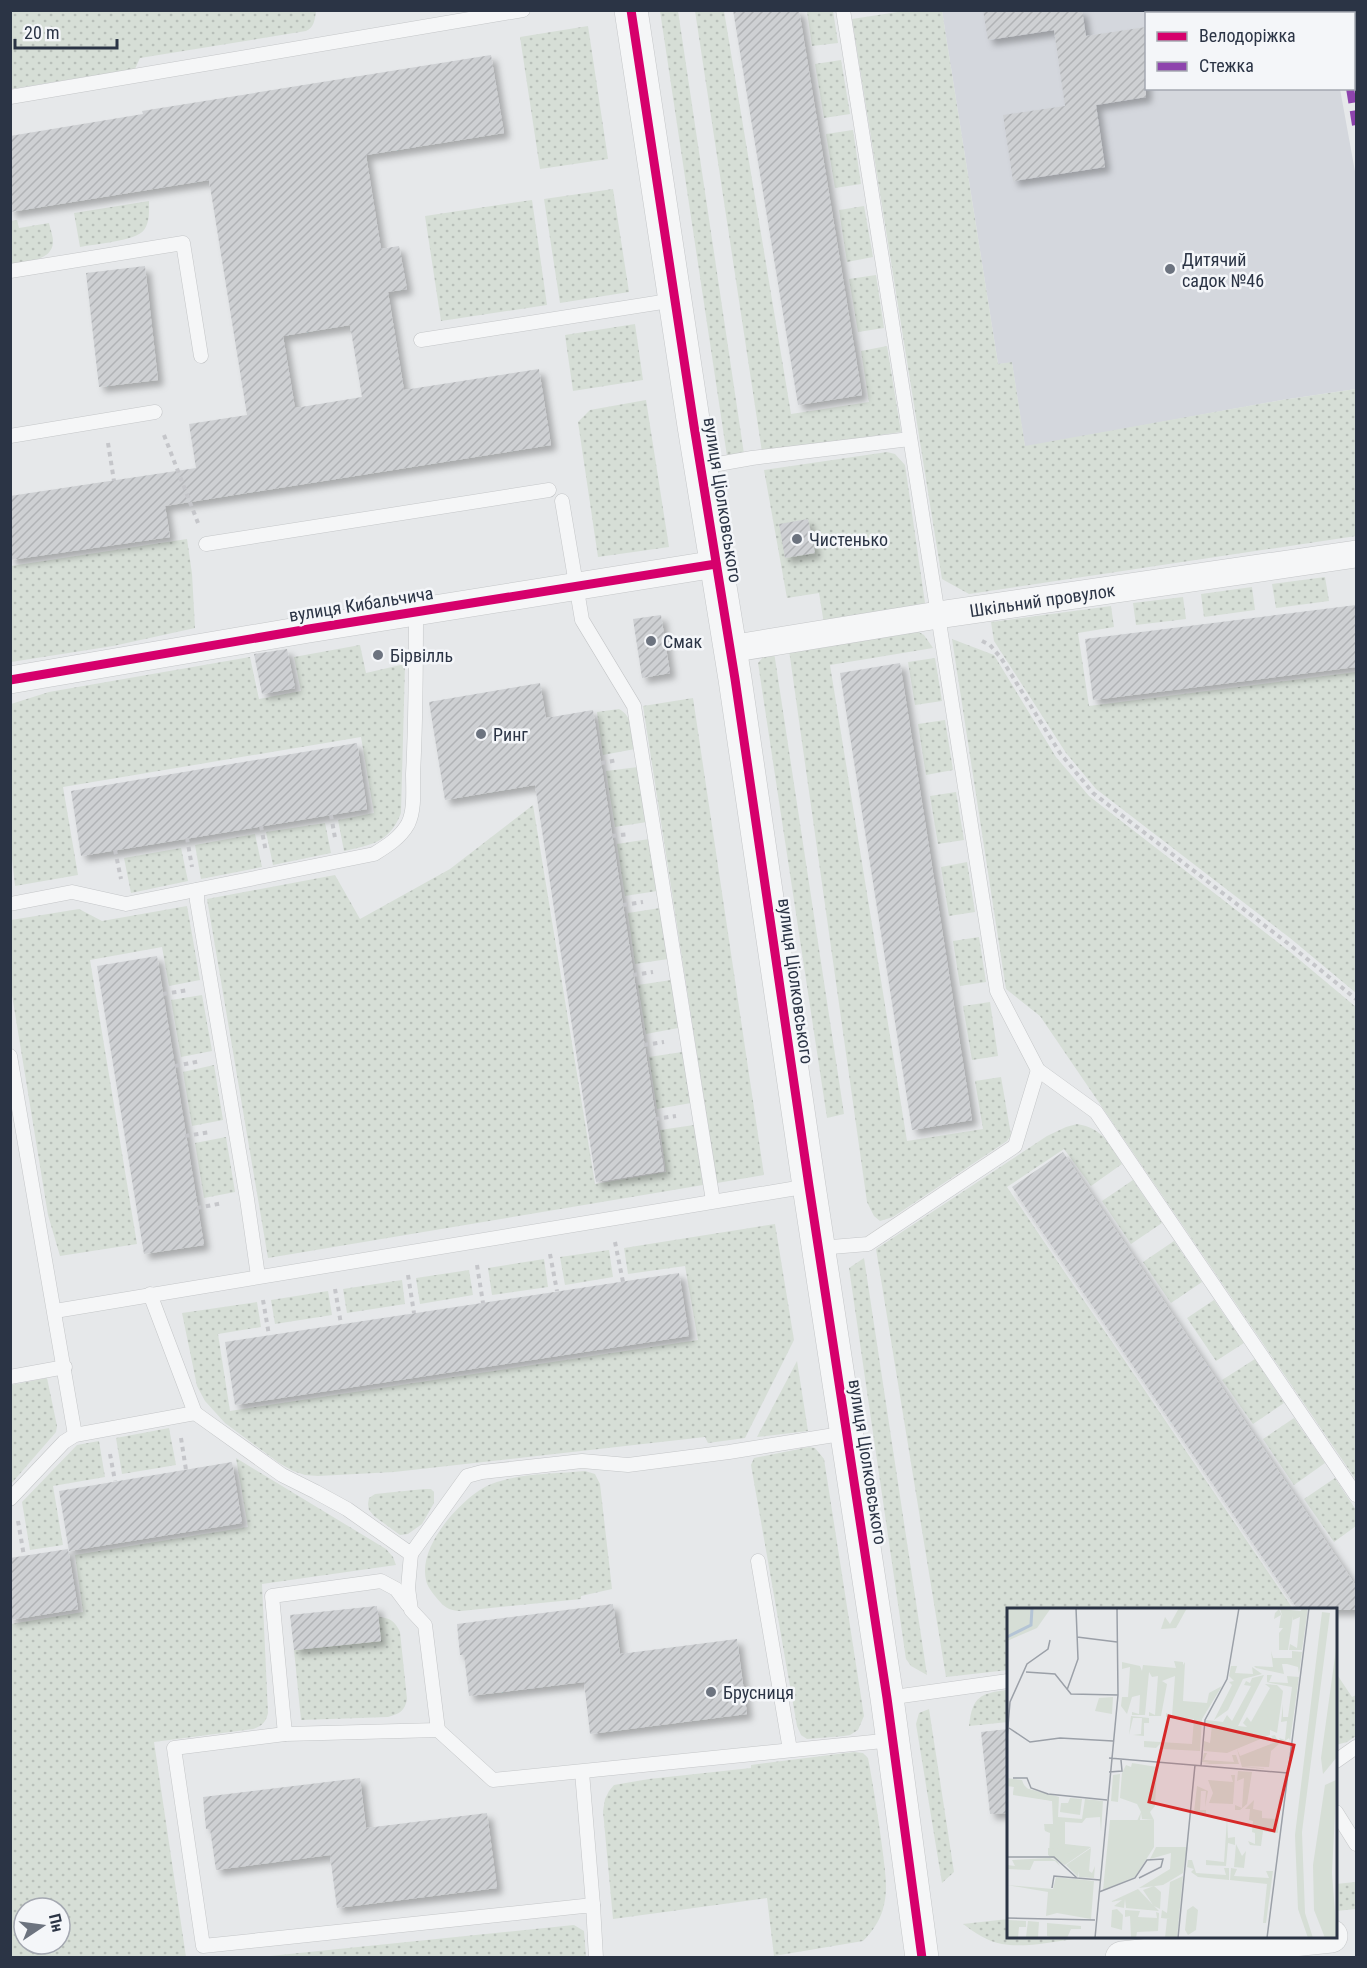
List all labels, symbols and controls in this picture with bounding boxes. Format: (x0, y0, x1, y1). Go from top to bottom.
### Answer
scale bar (15, 12, 117, 50)
legend (1145, 12, 1355, 90)
text: 20 m (24, 22, 59, 43)
text: Велодоріжка (1199, 25, 1296, 46)
text: Стежка (1199, 55, 1254, 76)
place label: Дитячий садок №46 (1182, 249, 1264, 291)
marker: Дитячий садок №46 (1163, 262, 1177, 276)
street label: вулиця Ціолковського (700, 416, 746, 584)
place label: Чистенько (809, 529, 888, 550)
marker: Чистенько (790, 532, 804, 546)
street label: Шкільний провулок (968, 579, 1117, 621)
street label: вулиця Кибальчича (287, 582, 435, 626)
place label: Смак (663, 631, 702, 652)
marker: Смак (644, 634, 658, 648)
place label: Бірвілль (390, 645, 453, 666)
marker: Бірвілль (371, 648, 385, 662)
place label: Ринг (493, 724, 528, 745)
marker: Ринг (474, 727, 488, 741)
street label: вулиця Ціолковського (774, 897, 818, 1065)
street label: вулиця Ціолковського (845, 1378, 891, 1546)
inset map (1007, 1608, 1337, 1938)
place label: Брусниця (723, 1682, 794, 1703)
marker: Брусниця (704, 1685, 718, 1699)
north arrow (12, 1896, 72, 1956)
text: Пн (45, 1912, 67, 1934)

